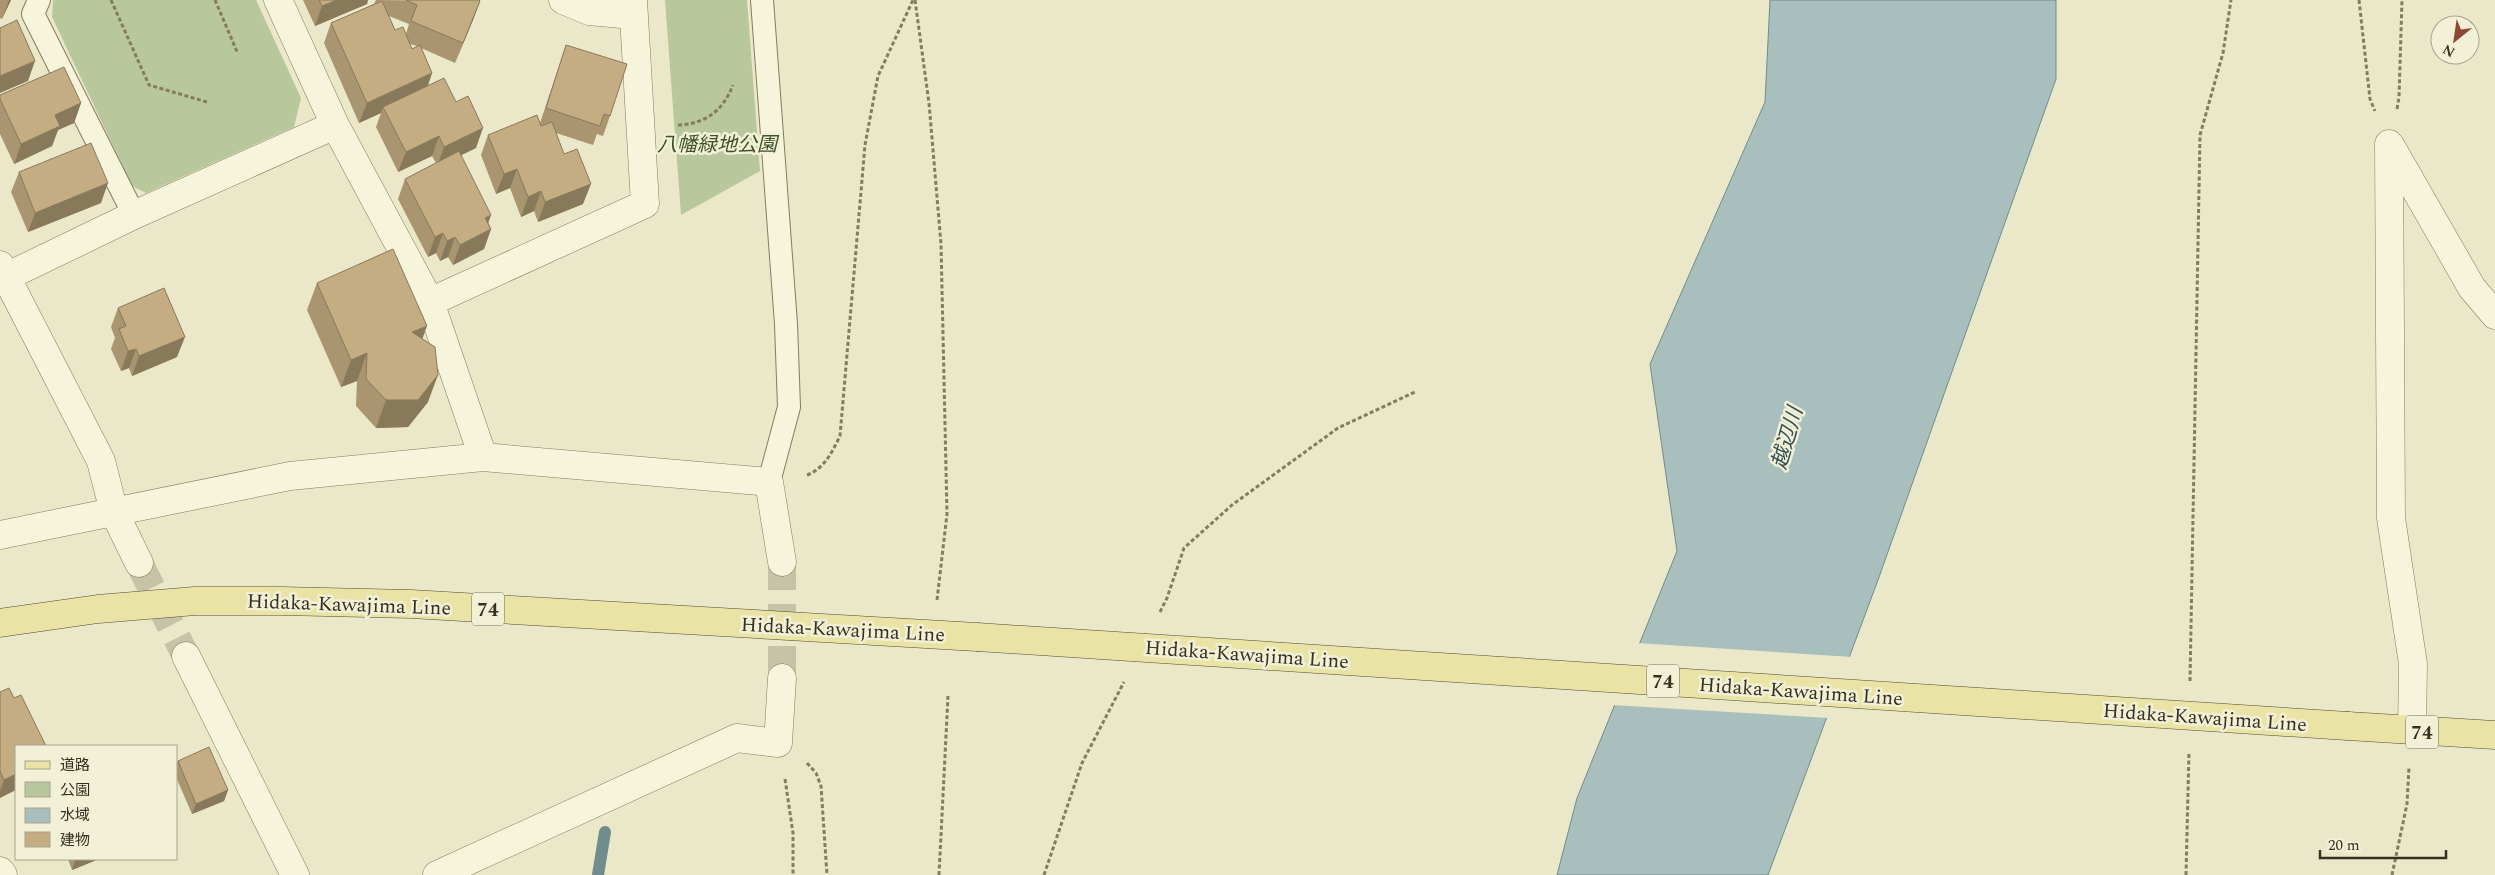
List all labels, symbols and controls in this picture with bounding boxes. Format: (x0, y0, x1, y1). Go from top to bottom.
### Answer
north arrow (2430, 15, 2480, 65)
text: N (2439, 39, 2459, 63)
park label: 八幡緑地公園 (657, 130, 780, 160)
water label: 越辺川 (1764, 402, 1813, 473)
street label: Hidaka-Kawajima Line (246, 586, 452, 624)
road number: 74 (472, 592, 504, 626)
street label: Hidaka-Kawajima Line (740, 610, 946, 650)
street label: Hidaka-Kawajima Line (1144, 633, 1350, 677)
road number: 74 (1647, 664, 1679, 698)
street label: Hidaka-Kawajima Line (1698, 670, 1904, 714)
street label: Hidaka-Kawajima Line (2102, 696, 2308, 740)
road number: 74 (2406, 716, 2438, 749)
legend (15, 745, 178, 860)
text: 道路 (60, 754, 90, 777)
text: 公園 (60, 779, 90, 802)
text: 水域 (60, 804, 90, 827)
scale bar (2320, 828, 2446, 860)
text: 建物 (60, 829, 90, 852)
text: 20 m (2328, 834, 2360, 857)

